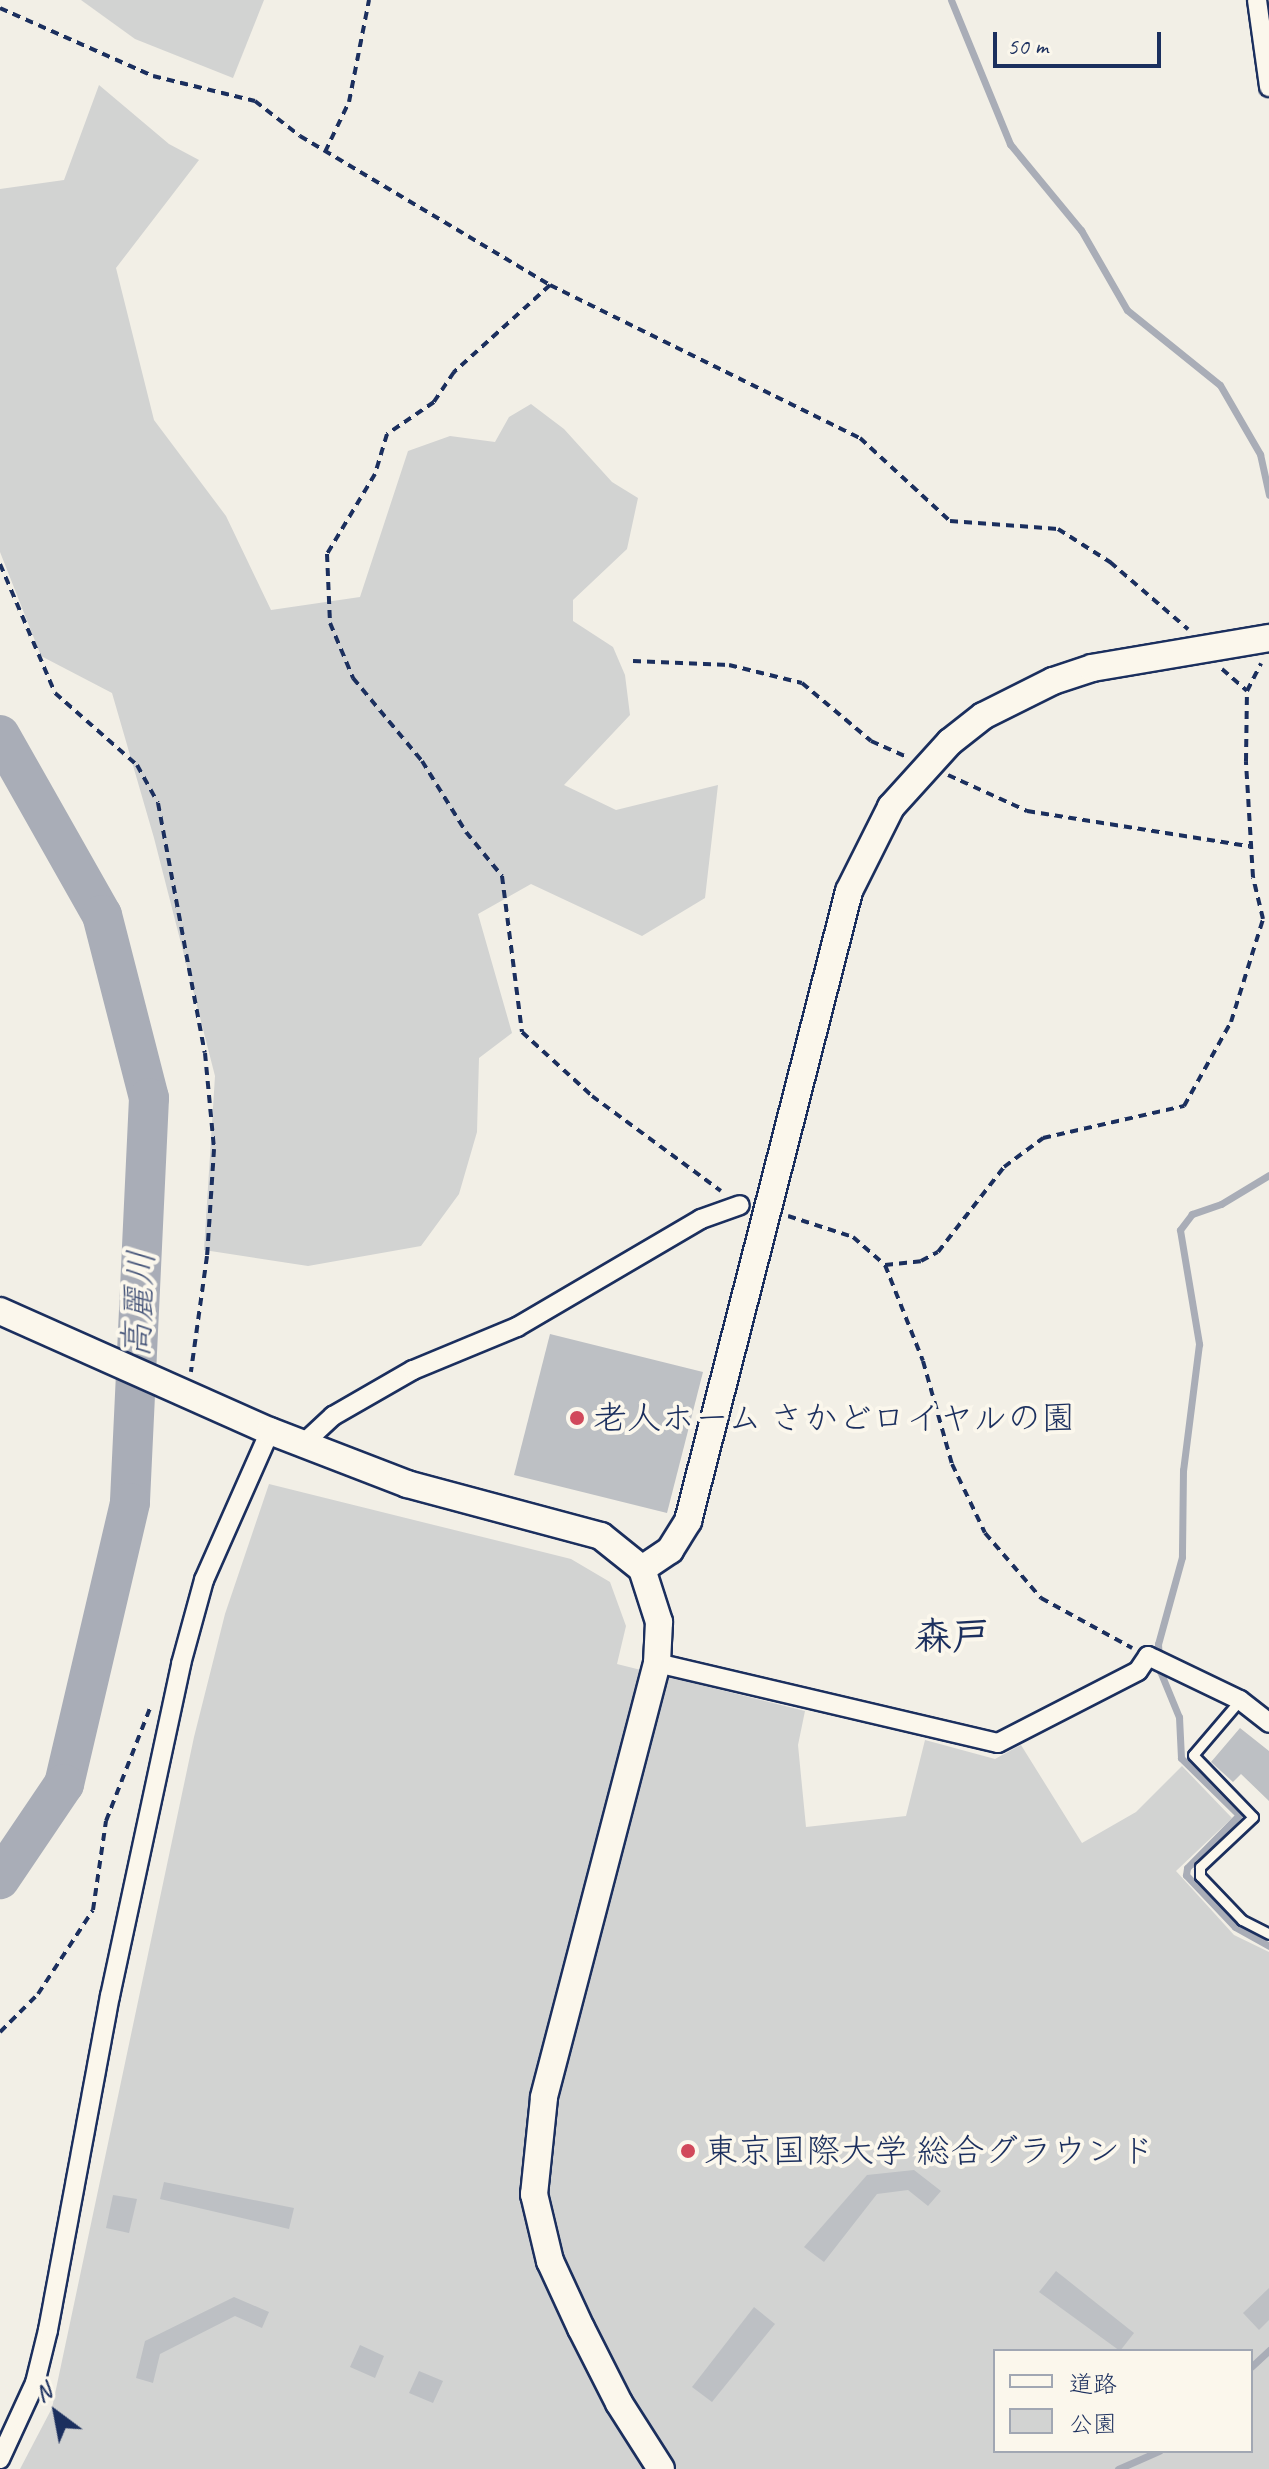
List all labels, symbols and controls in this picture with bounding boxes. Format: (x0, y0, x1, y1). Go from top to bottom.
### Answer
scale bar (997, 16, 1165, 66)
text: 50 m (1007, 31, 1048, 61)
water label: 高麗川 (115, 1249, 163, 1359)
place label: 老人ホーム さかどロイヤルの園 (593, 1398, 1077, 1438)
marker: 老人ホーム さかどロイヤルの園 (568, 1409, 586, 1427)
district label: 森戸 (914, 1614, 990, 1660)
place label: 東京国際大学 総合グラウンド (704, 2131, 1154, 2171)
marker: 東京国際大学 総合グラウンド (679, 2142, 697, 2160)
legend (993, 2349, 1253, 2453)
text: 道路 (1069, 2369, 1117, 2399)
north arrow (16, 2373, 96, 2453)
text: N (30, 2377, 56, 2408)
text: 公園 (1069, 2409, 1117, 2439)

